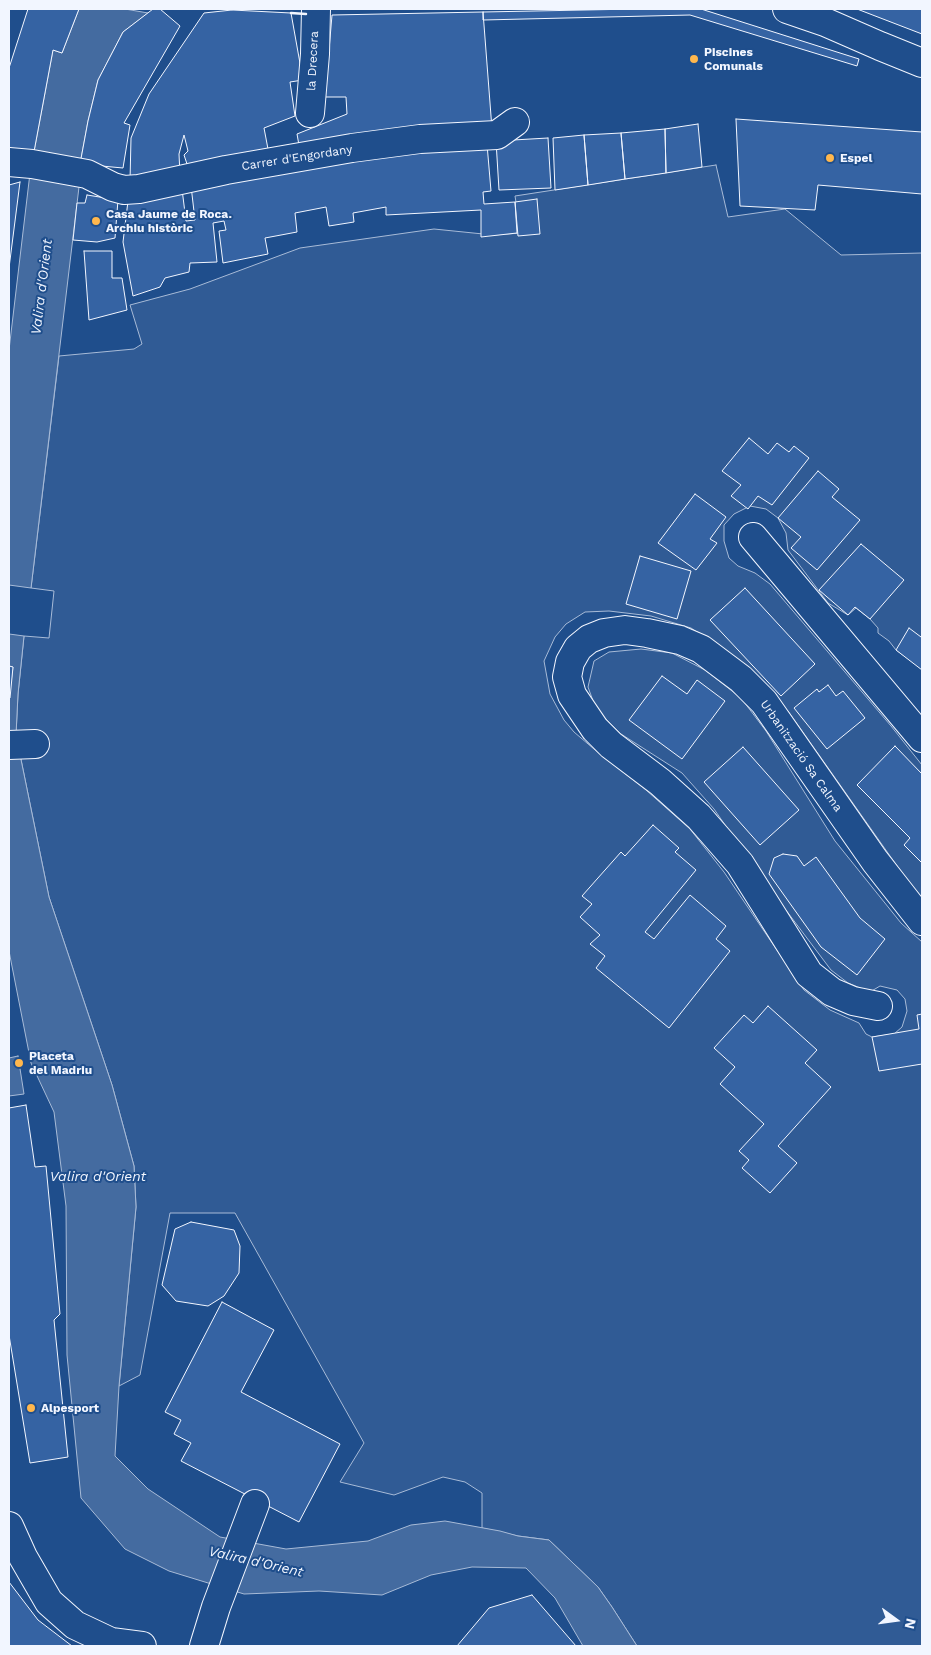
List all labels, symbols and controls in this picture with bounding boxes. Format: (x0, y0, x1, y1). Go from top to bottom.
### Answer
street label: la Drecera (304, 31, 322, 91)
place label: Piscines Comunals (704, 45, 763, 73)
marker: Piscines Comunals (688, 53, 700, 65)
street label: Carrer d'Engordany (241, 142, 353, 174)
place label: Espel (840, 151, 872, 165)
marker: Espel (824, 152, 836, 164)
place label: Casa Jaume de Roca. Archiu històric (106, 207, 232, 235)
marker: Casa Jaume de Roca. Archiu històric (90, 215, 102, 227)
water label: Valira d'Orient (28, 238, 56, 336)
street label: Urbanització Sa Calma (757, 697, 845, 815)
place label: Placeta del Madriu (29, 1049, 92, 1077)
marker: Placeta del Madriu (13, 1057, 25, 1069)
water label: Valira d'Orient (50, 1169, 146, 1185)
place label: Alpesport (41, 1401, 99, 1415)
marker: Alpesport (25, 1402, 37, 1414)
water label: Valira d'Orient (207, 1543, 305, 1581)
north arrow (871, 1595, 921, 1645)
text: N (902, 1617, 920, 1631)

